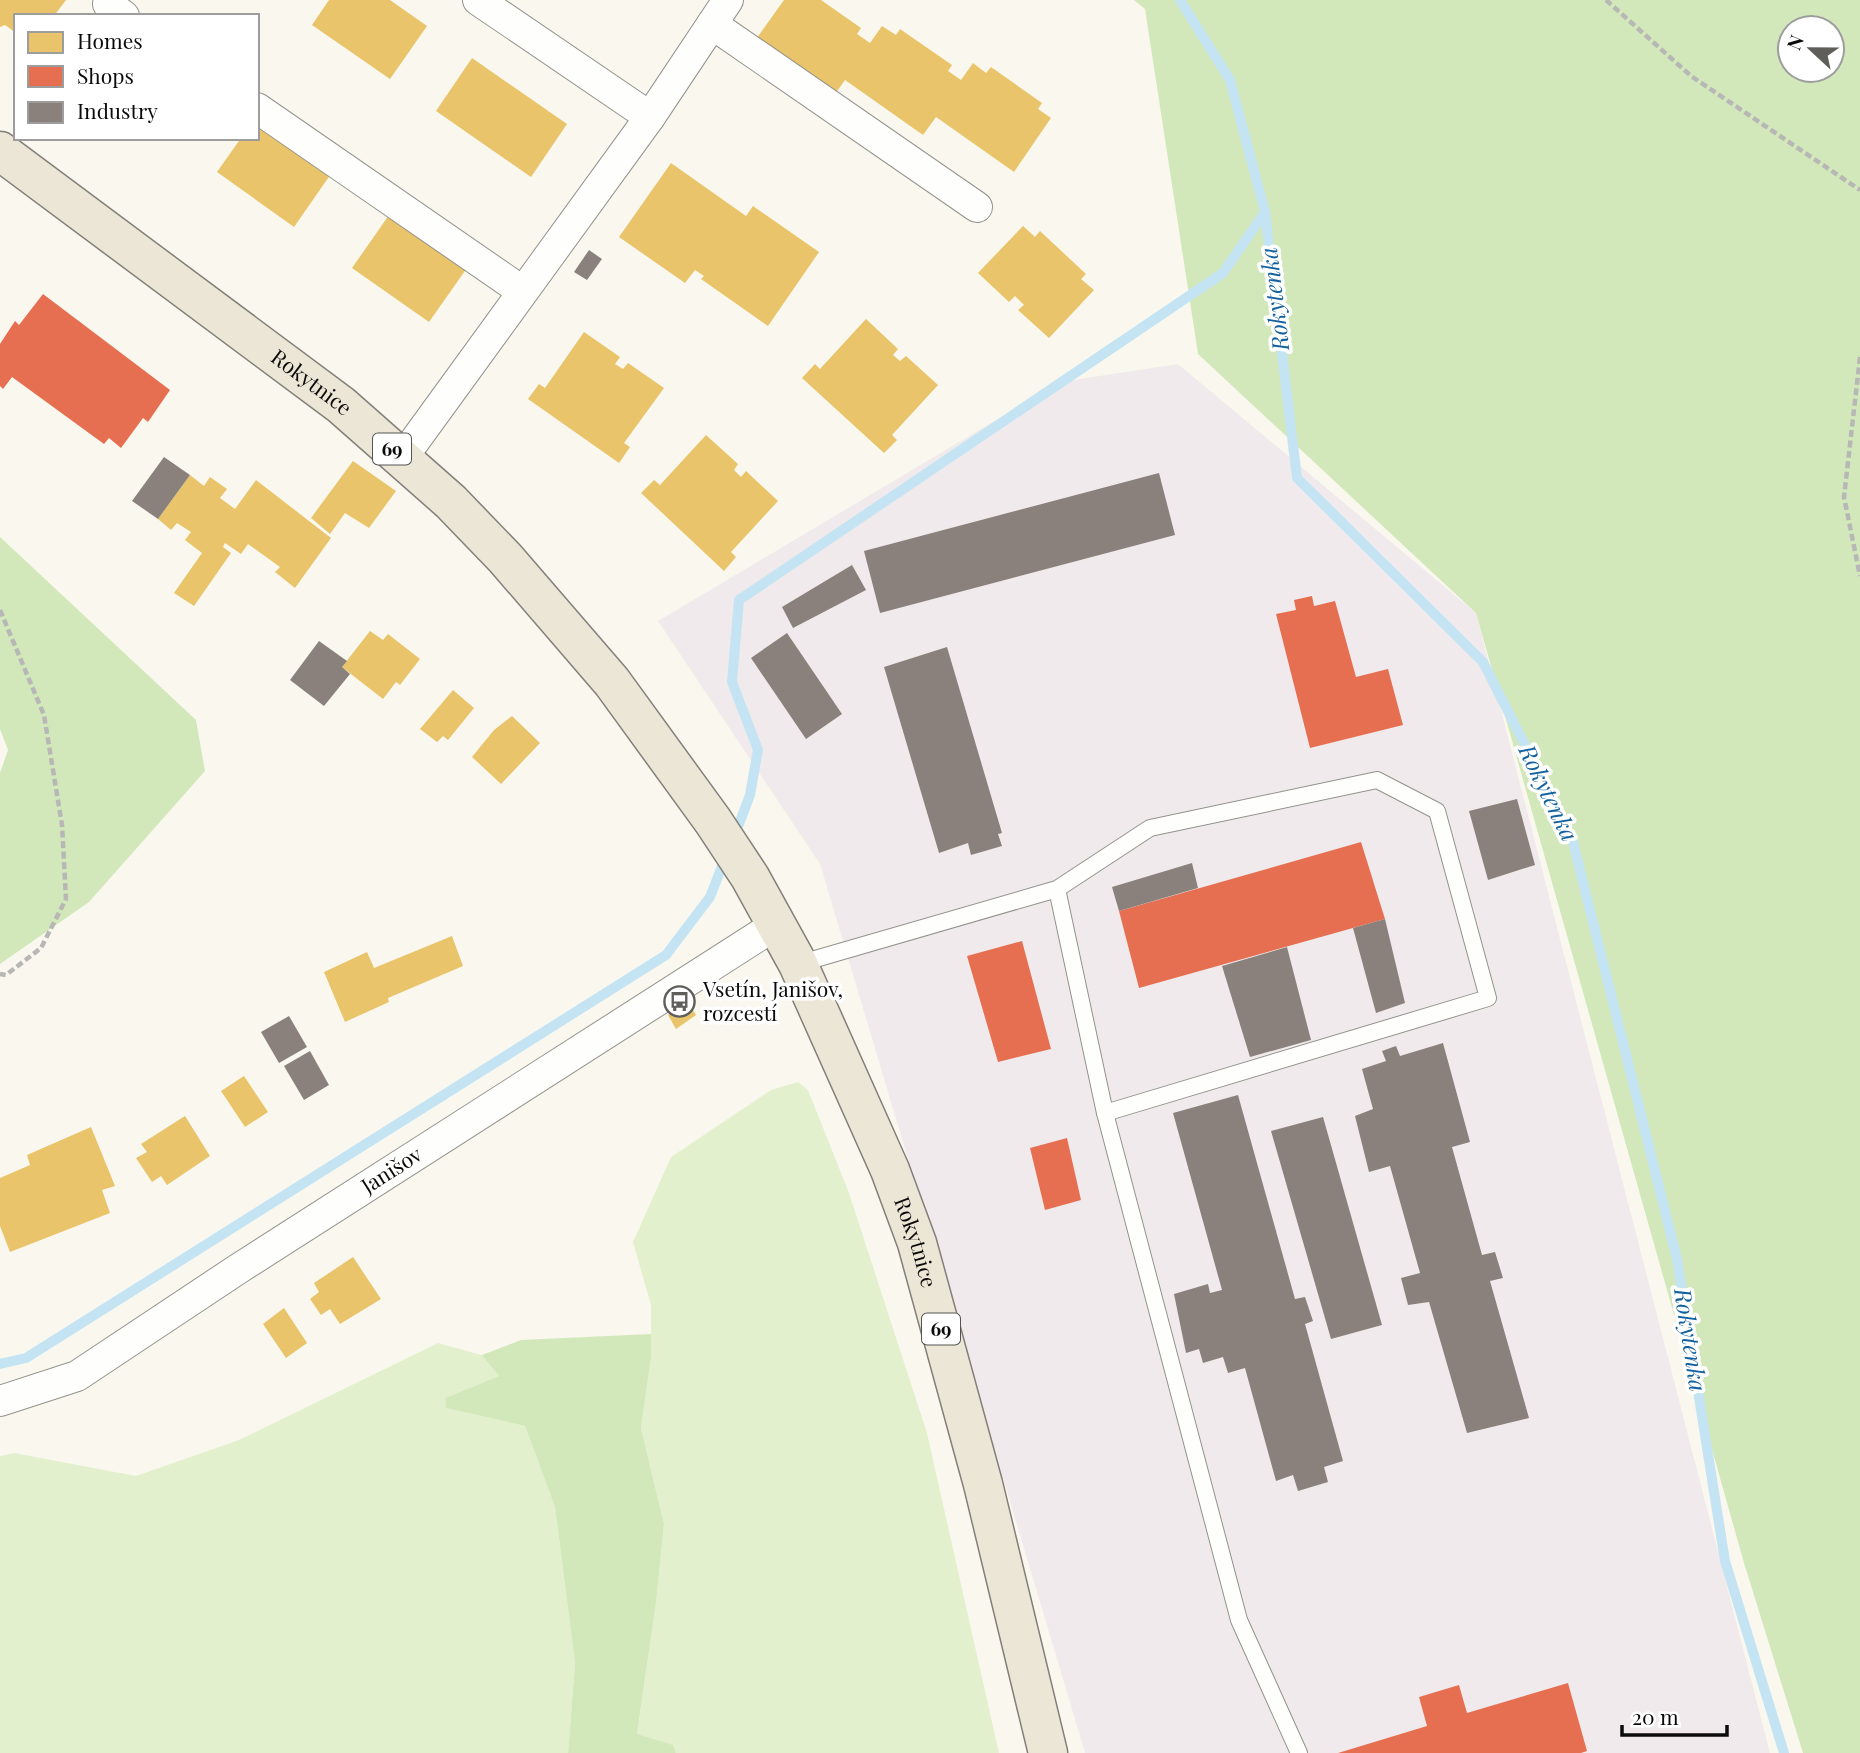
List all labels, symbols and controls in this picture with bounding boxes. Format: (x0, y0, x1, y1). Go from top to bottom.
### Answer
legend (14, 14, 259, 140)
north arrow (1776, 14, 1846, 84)
text: Homes (77, 26, 143, 54)
text: N (1780, 31, 1809, 53)
text: Shops (77, 61, 134, 89)
text: Industry (77, 96, 158, 124)
water label: Rokytenka (1252, 246, 1295, 354)
street label: Rokytnice (266, 342, 359, 421)
road number: 69 (373, 433, 411, 464)
water label: Rokytenka (1512, 738, 1586, 846)
place label: Vsetín, Janišov, rozcestí (702, 974, 843, 1026)
bus stop icon: Vsetín, Janišov, rozcestí (663, 985, 697, 1019)
street label: Janišov (354, 1139, 427, 1199)
street label: Rokytnice (889, 1192, 945, 1290)
water label: Rokytenka (1668, 1285, 1715, 1394)
road number: 69 (922, 1314, 960, 1344)
scale bar (1622, 1694, 1727, 1738)
text: 20 m (1632, 1702, 1679, 1730)

